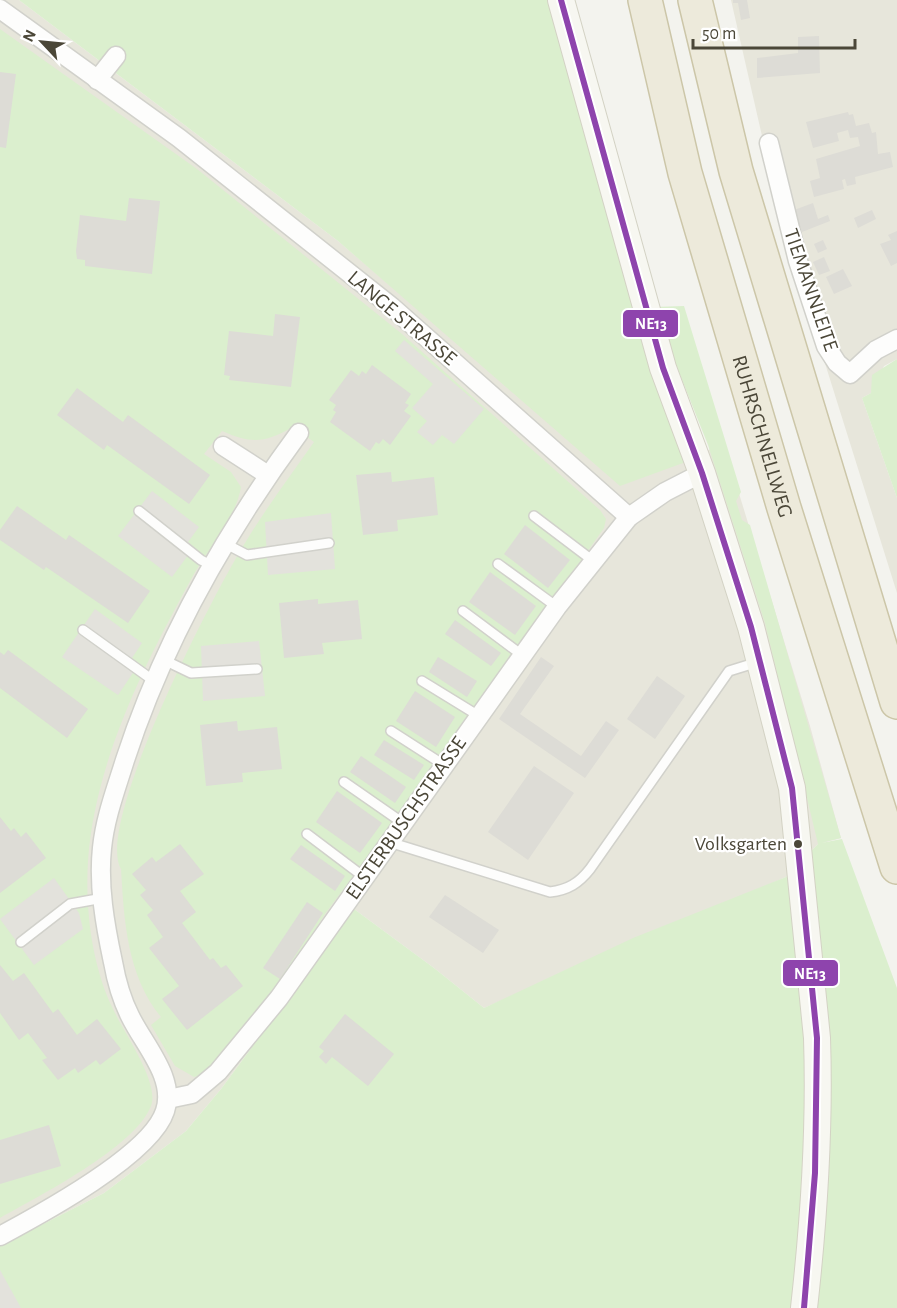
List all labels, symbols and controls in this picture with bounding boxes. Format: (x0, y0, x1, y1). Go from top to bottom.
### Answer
north arrow (12, 12, 72, 72)
scale bar (693, 12, 855, 50)
text: 50 m (702, 25, 736, 43)
text: N (20, 27, 39, 44)
street label: TIEMANNLEITE (780, 226, 842, 354)
street label: LANGE STRASSE (344, 267, 460, 369)
line badge: NE13 (622, 309, 679, 338)
text: NE13 (635, 316, 667, 332)
street label: RUHRSCHNELLWEG (729, 353, 797, 520)
street label: ELSTERBUSCHSTRASSE (342, 733, 470, 903)
place label: Volksgarten (695, 834, 787, 854)
marker: Volksgarten (792, 838, 804, 850)
line badge: NE13 (782, 959, 839, 987)
text: NE13 (794, 966, 826, 982)

